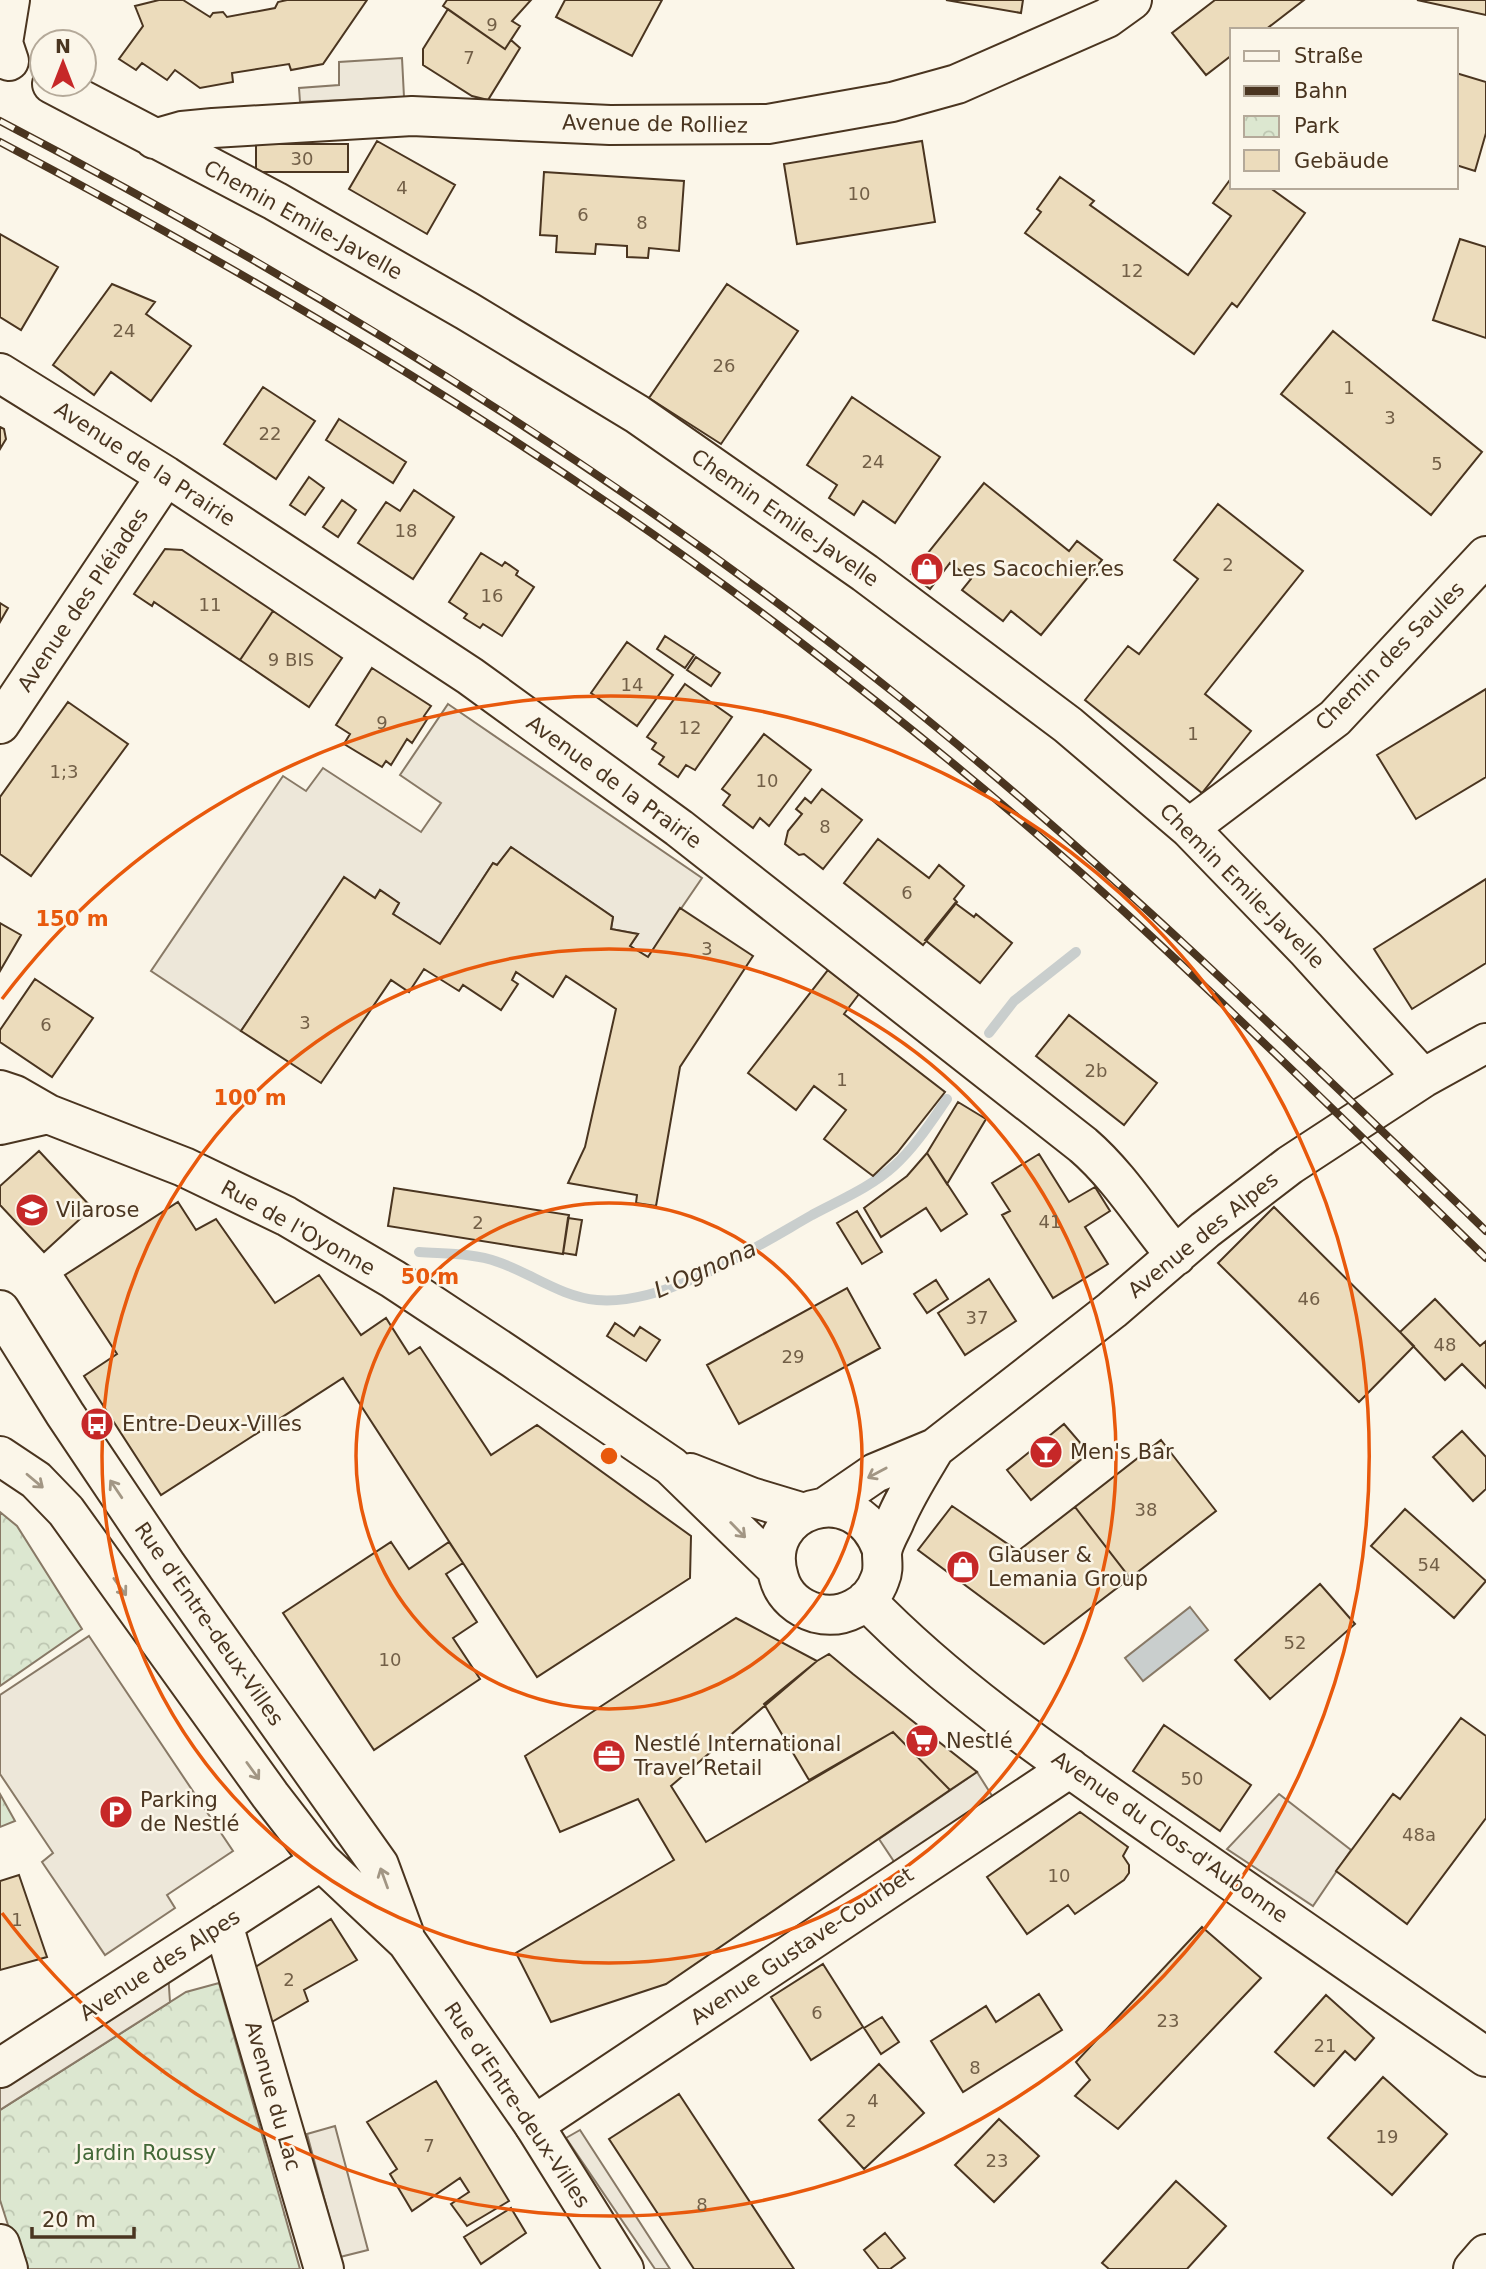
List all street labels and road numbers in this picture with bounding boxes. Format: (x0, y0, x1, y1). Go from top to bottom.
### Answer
street label: Avenue de Rolliez (562, 110, 748, 138)
street label: Chemin Emile-Javelle (200, 155, 406, 285)
street label: Avenue de la Prairie (50, 397, 240, 531)
street label: Chemin Emile-Javelle (687, 444, 883, 592)
street label: Avenue des Pléiades (13, 504, 153, 696)
street label: Chemin des Saules (1311, 577, 1469, 735)
street label: Avenue de la Prairie (522, 711, 706, 853)
street label: Chemin Emile-Javelle (1155, 799, 1329, 973)
street label: Avenue des Alpes (1123, 1167, 1283, 1303)
street label: Rue de l'Oyonne (217, 1176, 379, 1280)
street label: Rue d'Entre-deux-Villes (130, 1518, 288, 1730)
street label: Avenue du Clos-d'Aubonne (1047, 1746, 1293, 1928)
street label: Avenue Gustave-Courbet (686, 1862, 918, 2030)
street label: Avenue des Alpes (75, 1904, 245, 2026)
street label: Rue d'Entre-deux-Villes (439, 1998, 595, 2212)
street label: Avenue du Lac (240, 2019, 306, 2173)

